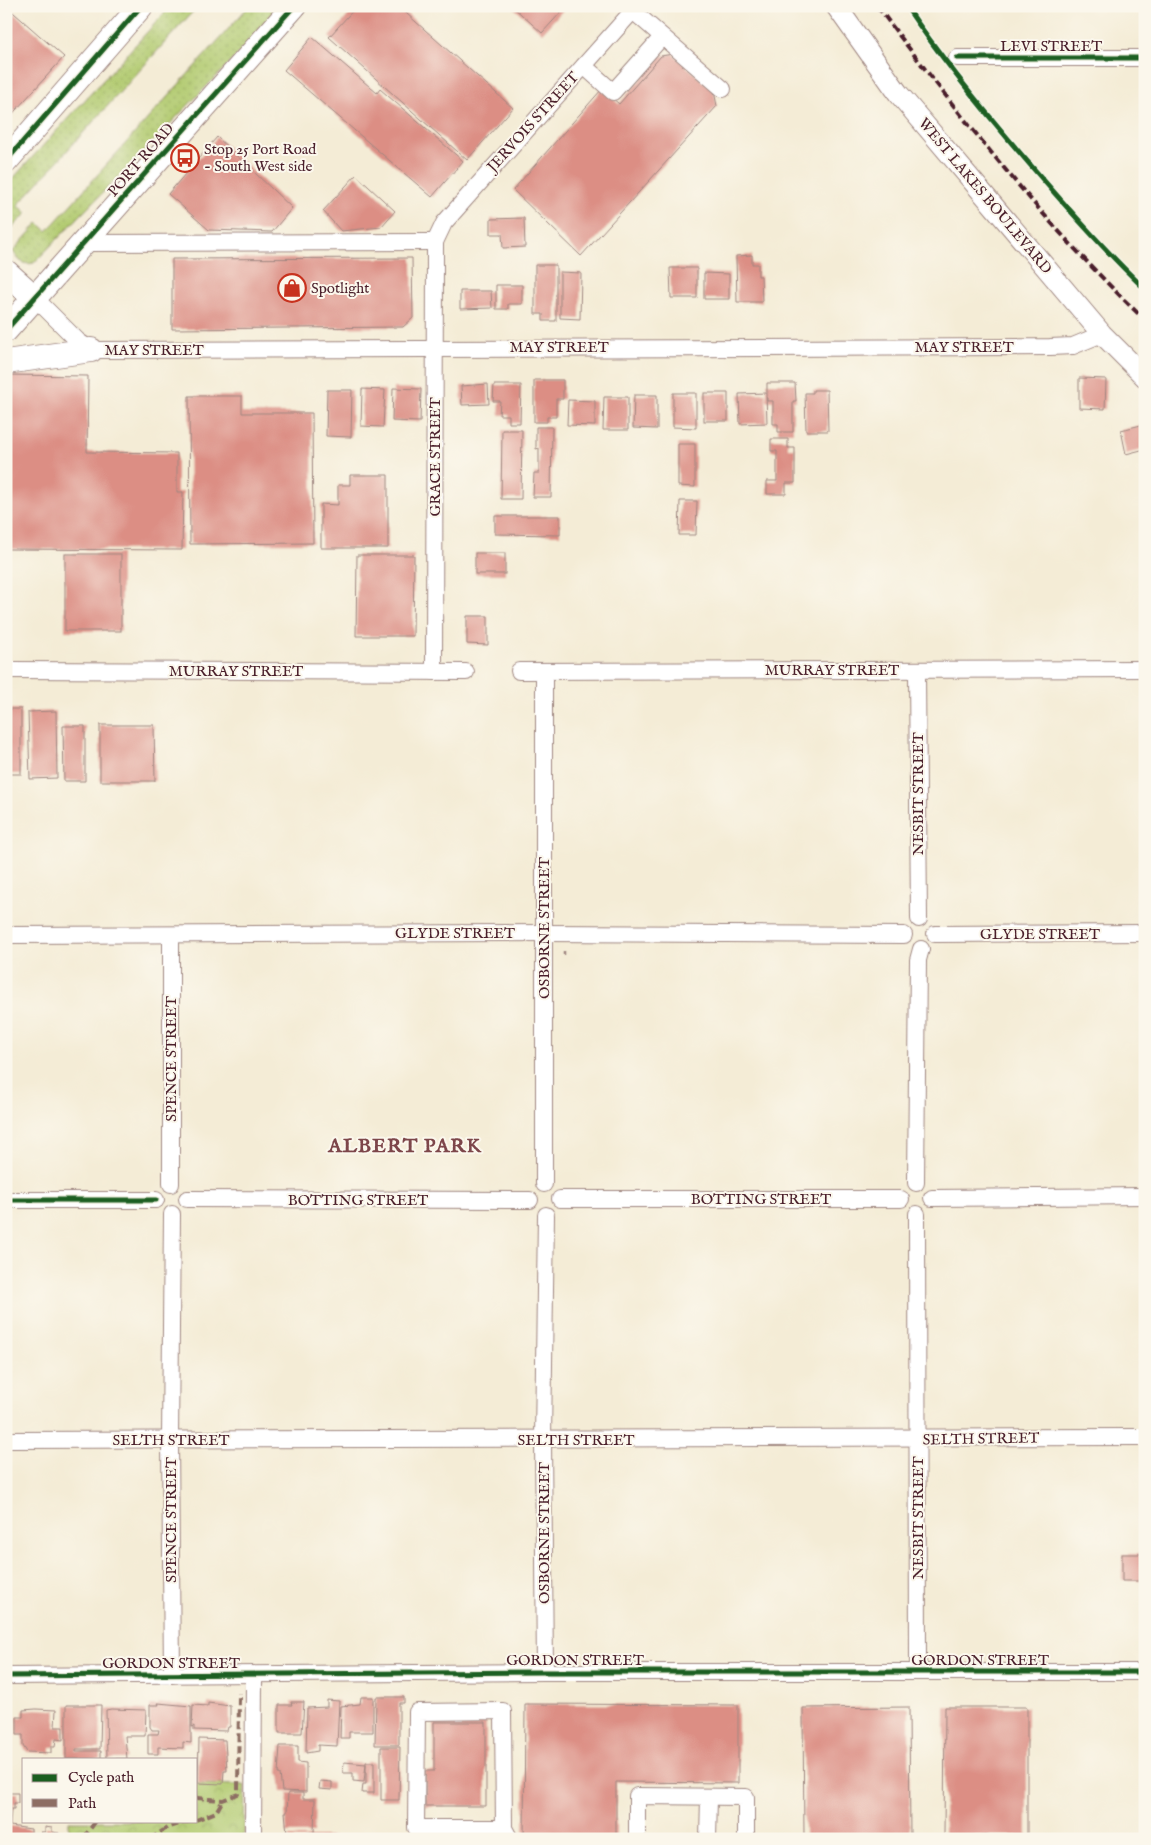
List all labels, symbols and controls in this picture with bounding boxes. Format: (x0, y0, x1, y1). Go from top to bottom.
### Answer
street label: LEVI STREET (1000, 37, 1102, 56)
street label: JERVOIS STREET (482, 68, 583, 178)
street label: WEST LAKES BOULEVARD (914, 114, 1056, 278)
street label: PORT ROAD (104, 119, 178, 201)
place label: Stop 25 Port Road - South West side (204, 140, 317, 176)
bus stop icon: Stop 25 Port Road - South West side (170, 143, 200, 173)
shop icon: Spotlight (277, 273, 307, 303)
place label: Spotlight (311, 279, 369, 298)
street label: MAY STREET (509, 338, 609, 357)
street label: MAY STREET (914, 338, 1014, 357)
street label: MAY STREET (104, 341, 204, 360)
street label: GRACE STREET (426, 397, 445, 517)
street label: MURRAY STREET (765, 661, 899, 680)
street label: MURRAY STREET (169, 662, 303, 681)
street label: NESBIT STREET (909, 732, 928, 856)
street label: OSBORNE STREET (535, 857, 554, 999)
street label: GLYDE STREET (395, 924, 515, 943)
street label: GLYDE STREET (980, 925, 1100, 944)
street label: SPENCE STREET (162, 996, 181, 1122)
district label: ALBERT PARK (327, 1134, 482, 1159)
street label: BOTTING STREET (691, 1190, 831, 1209)
street label: BOTTING STREET (288, 1191, 428, 1210)
street label: SELTH STREET (922, 1428, 1040, 1450)
street label: SELTH STREET (113, 1431, 230, 1450)
street label: SELTH STREET (518, 1431, 635, 1450)
street label: NESBIT STREET (909, 1456, 928, 1580)
street label: SPENCE STREET (162, 1457, 181, 1583)
street label: OSBORNE STREET (535, 1462, 554, 1604)
street label: GORDON STREET (506, 1651, 644, 1670)
street label: GORDON STREET (911, 1651, 1049, 1670)
street label: GORDON STREET (102, 1654, 240, 1673)
legend (22, 1758, 198, 1822)
text: Cycle path (68, 1768, 134, 1787)
text: Path (68, 1794, 96, 1813)

